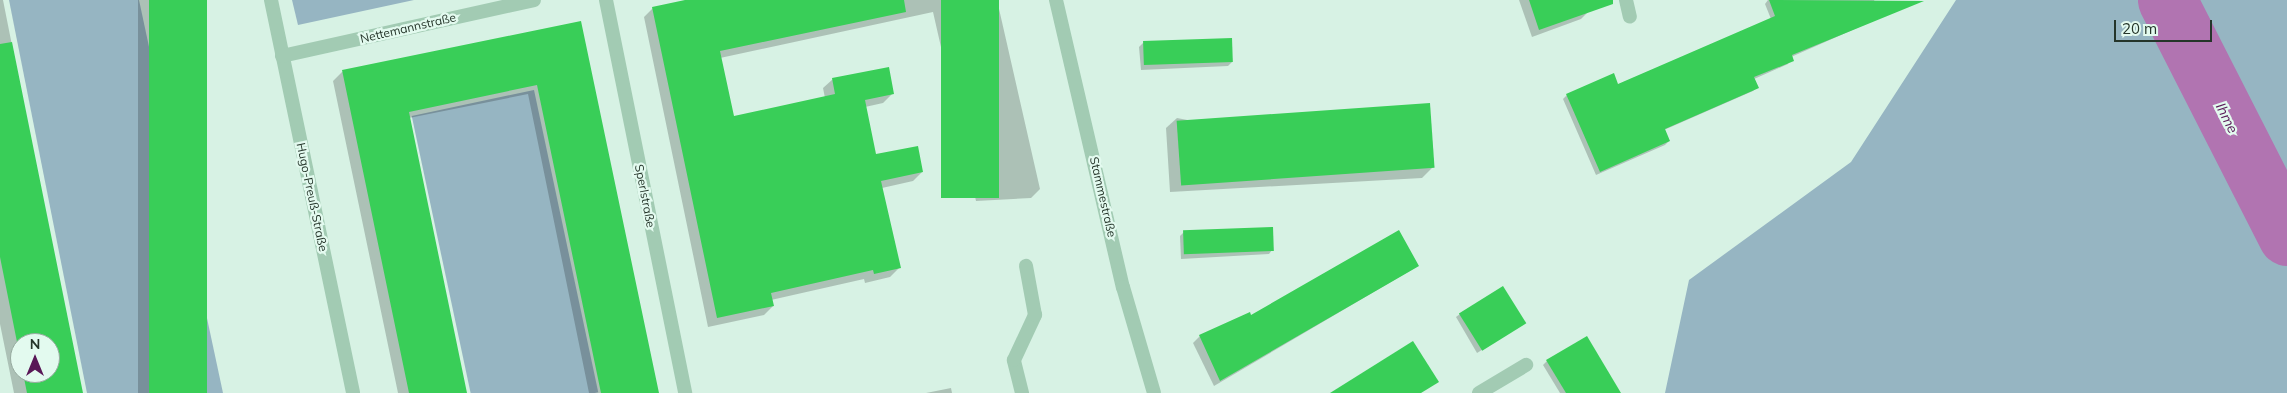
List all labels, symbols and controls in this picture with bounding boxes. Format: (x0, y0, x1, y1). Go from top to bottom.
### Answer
street label: Nettemannstraße (359, 10, 457, 46)
scale bar (2117, 10, 2214, 42)
text: 20 m (2122, 19, 2157, 38)
water label: Ihme (2212, 100, 2242, 136)
street label: Hugo-Preuß-Straße (293, 141, 331, 253)
street label: Stammestraße (1087, 155, 1119, 239)
street label: Sperlstraße (632, 163, 658, 229)
north arrow (10, 333, 60, 383)
text: N (30, 335, 40, 353)

